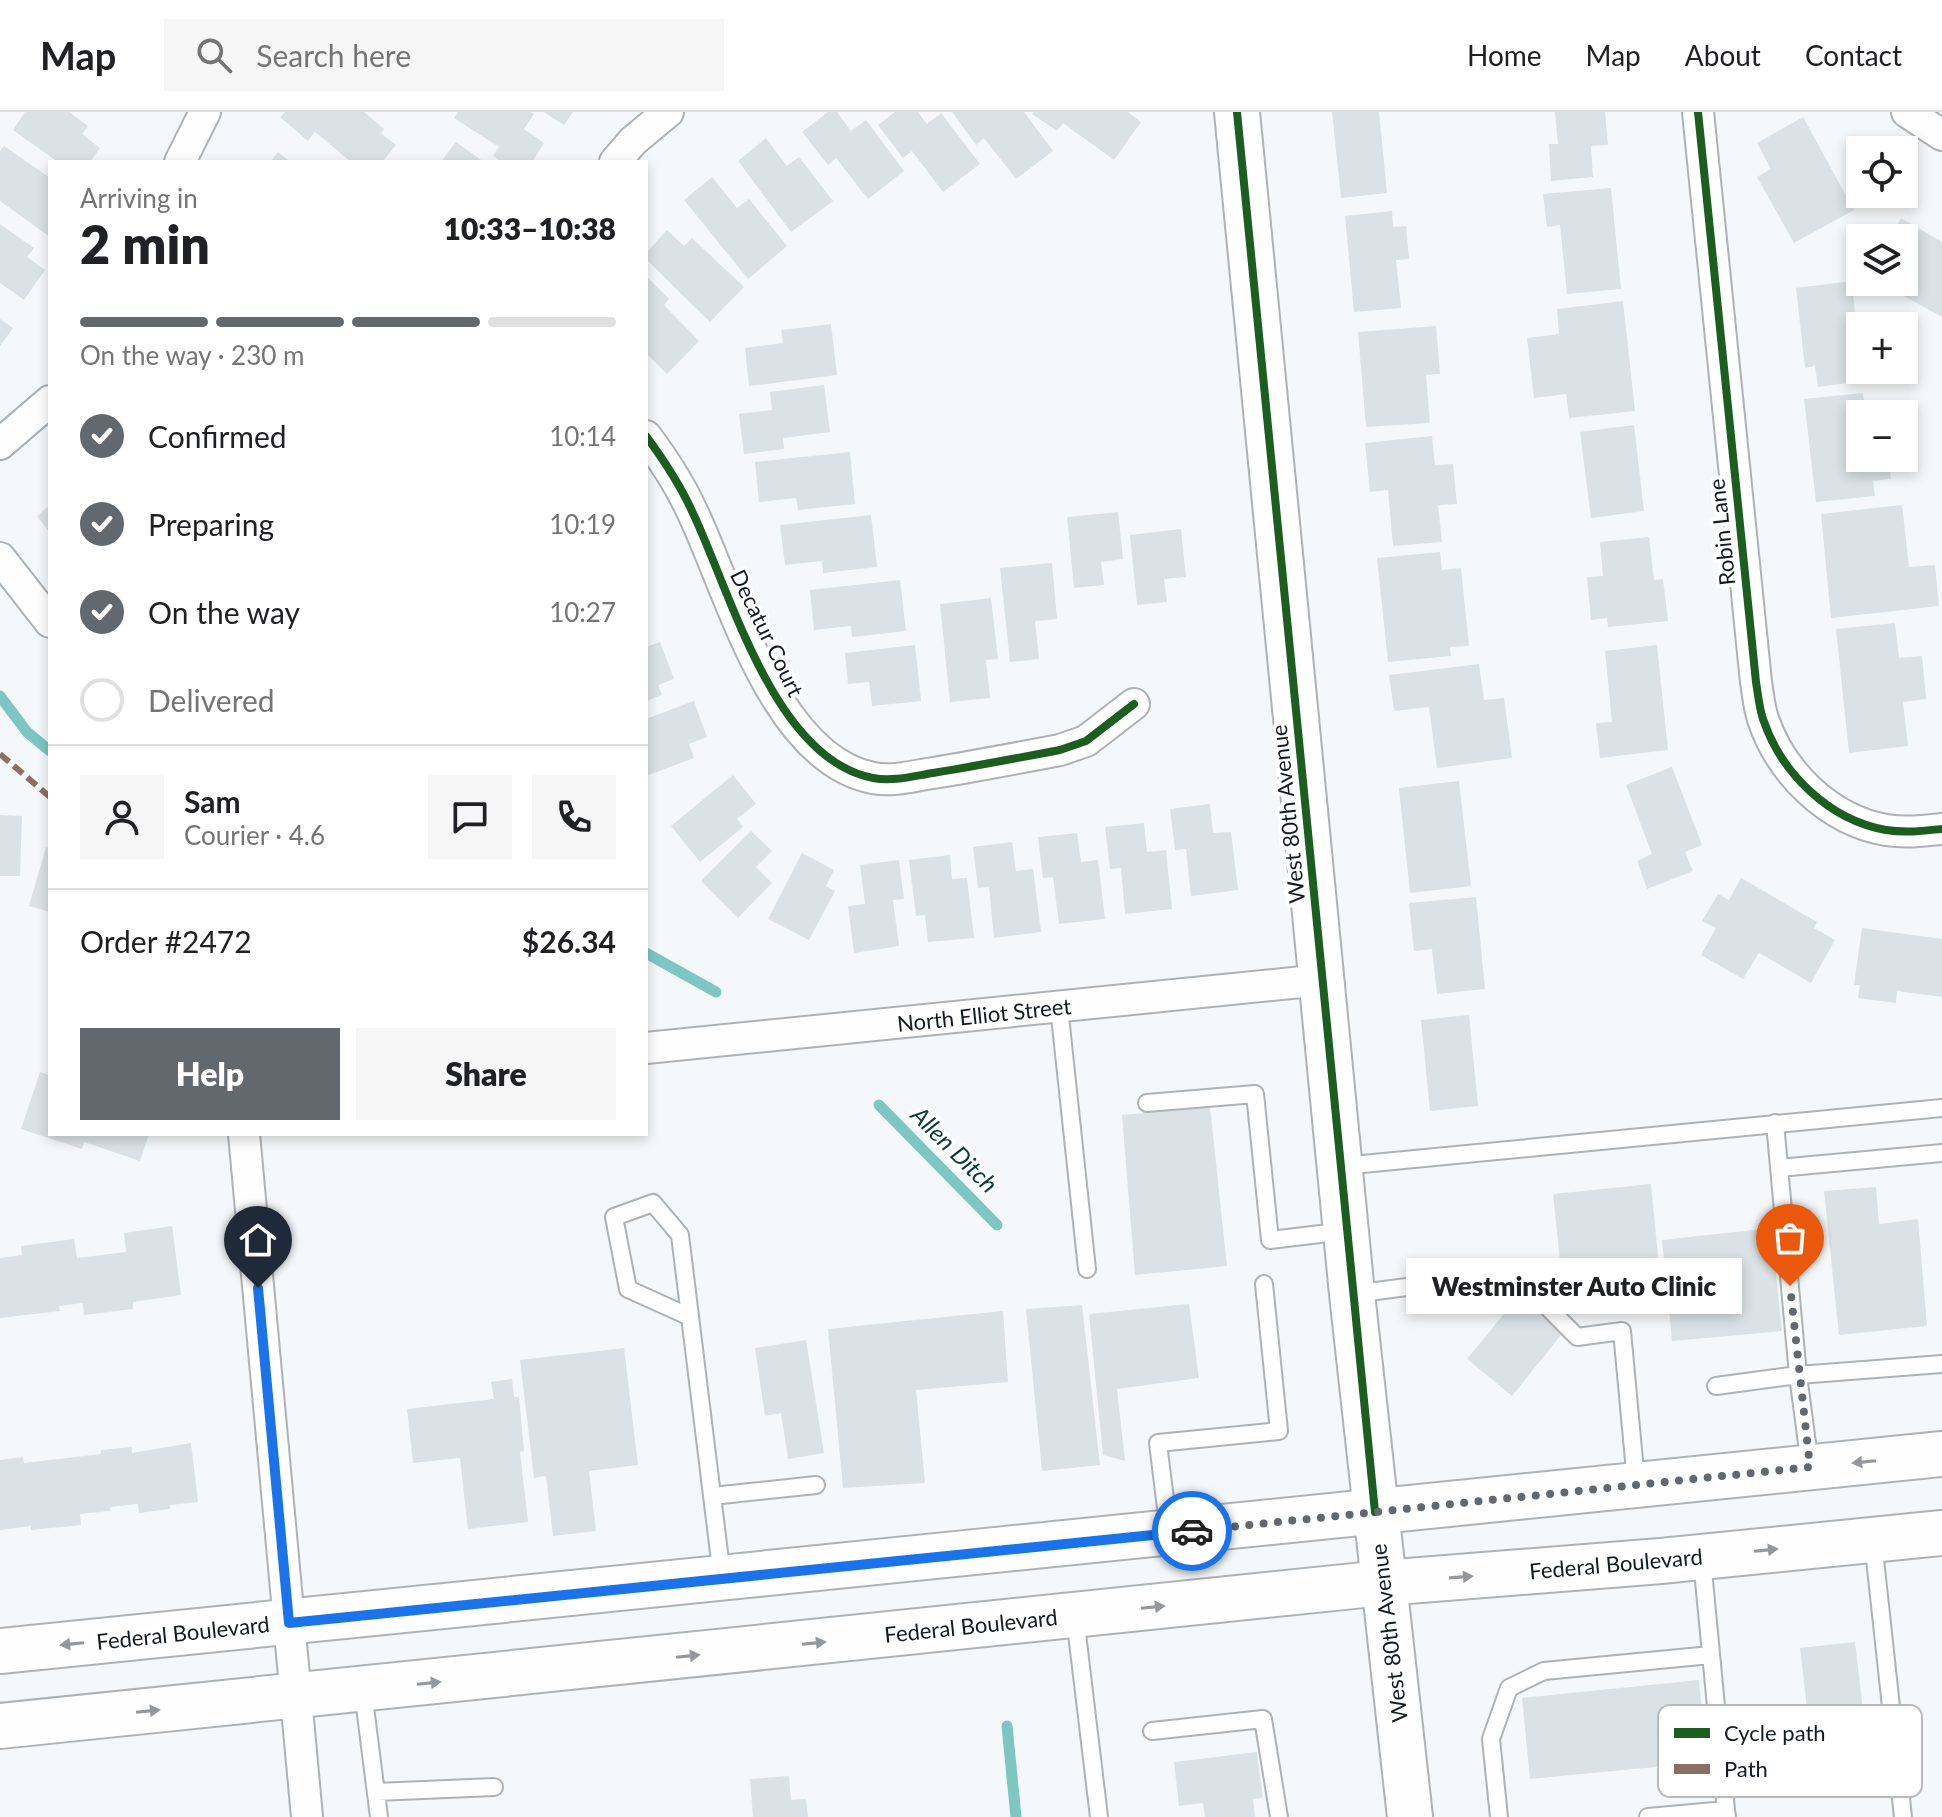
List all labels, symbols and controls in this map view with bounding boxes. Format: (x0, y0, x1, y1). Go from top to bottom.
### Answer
search box (164, 19, 724, 91)
text: Map (40, 32, 116, 78)
icon: search (192, 33, 236, 77)
text: Search here (256, 37, 411, 73)
text: Home (1467, 38, 1542, 72)
text: Map (1586, 38, 1641, 72)
text: About (1685, 38, 1761, 72)
text: Contact (1805, 38, 1902, 72)
map controls (1846, 136, 1918, 472)
button: locate (1846, 136, 1918, 208)
text: Arriving in (80, 182, 198, 214)
text: 10:33–10:38 (443, 210, 616, 246)
text: 2 min (80, 213, 210, 275)
button: layers (1846, 224, 1918, 296)
button: + (1846, 312, 1918, 384)
text: On the way · 230 m (80, 339, 304, 371)
button: − (1846, 400, 1918, 472)
icon: check (80, 414, 124, 458)
text: Confirmed (148, 418, 287, 454)
text: 10:14 (549, 420, 616, 452)
street label: Robin Lane (1702, 477, 1741, 587)
icon: check (80, 502, 124, 546)
text: Preparing (148, 506, 274, 542)
text: 10:19 (549, 508, 616, 540)
street label: Decatur Court (725, 565, 810, 701)
icon: check (80, 590, 124, 634)
text: On the way (148, 594, 300, 630)
text: 10:27 (549, 596, 616, 628)
text: Delivered (148, 682, 275, 718)
street label: West 80th Avenue (1265, 723, 1310, 905)
button: person (80, 775, 164, 859)
button: chat (428, 775, 512, 859)
button: phone (532, 775, 616, 859)
text: Sam (184, 783, 241, 819)
text: Courier · 4.6 (184, 819, 325, 851)
text: Order #2472 (80, 923, 252, 959)
text: $26.34 (522, 923, 616, 959)
street label: North Elliot Street (896, 992, 1072, 1037)
button: Help (80, 1028, 340, 1120)
button: Share (356, 1028, 616, 1120)
water label: Allen Ditch (905, 1099, 1004, 1198)
pin (1756, 1204, 1824, 1286)
pin (224, 1206, 292, 1288)
icon: bag (1768, 1216, 1812, 1260)
icon: home (236, 1218, 280, 1262)
callout: Westminster Auto Clinic (1406, 1258, 1742, 1314)
text: Westminster Auto Clinic (1432, 1270, 1716, 1302)
one-way arrow (1851, 1455, 1876, 1468)
courier (1152, 1491, 1232, 1571)
icon: car (1170, 1509, 1214, 1553)
street label: West 80th Avenue (1364, 1542, 1413, 1724)
street label: Federal Boulevard (1528, 1542, 1704, 1585)
one-way arrow (1754, 1544, 1779, 1557)
one-way arrow (1448, 1570, 1473, 1583)
one-way arrow (1141, 1600, 1166, 1613)
street label: Federal Boulevard (883, 1603, 1059, 1648)
street label: Federal Boulevard (95, 1610, 271, 1655)
one-way arrow (801, 1636, 826, 1649)
one-way arrow (59, 1638, 84, 1651)
one-way arrow (676, 1650, 701, 1663)
one-way arrow (417, 1676, 442, 1689)
one-way arrow (136, 1705, 161, 1718)
legend (1658, 1705, 1922, 1797)
text: Cycle path (1724, 1719, 1826, 1746)
text: Path (1724, 1755, 1768, 1782)

